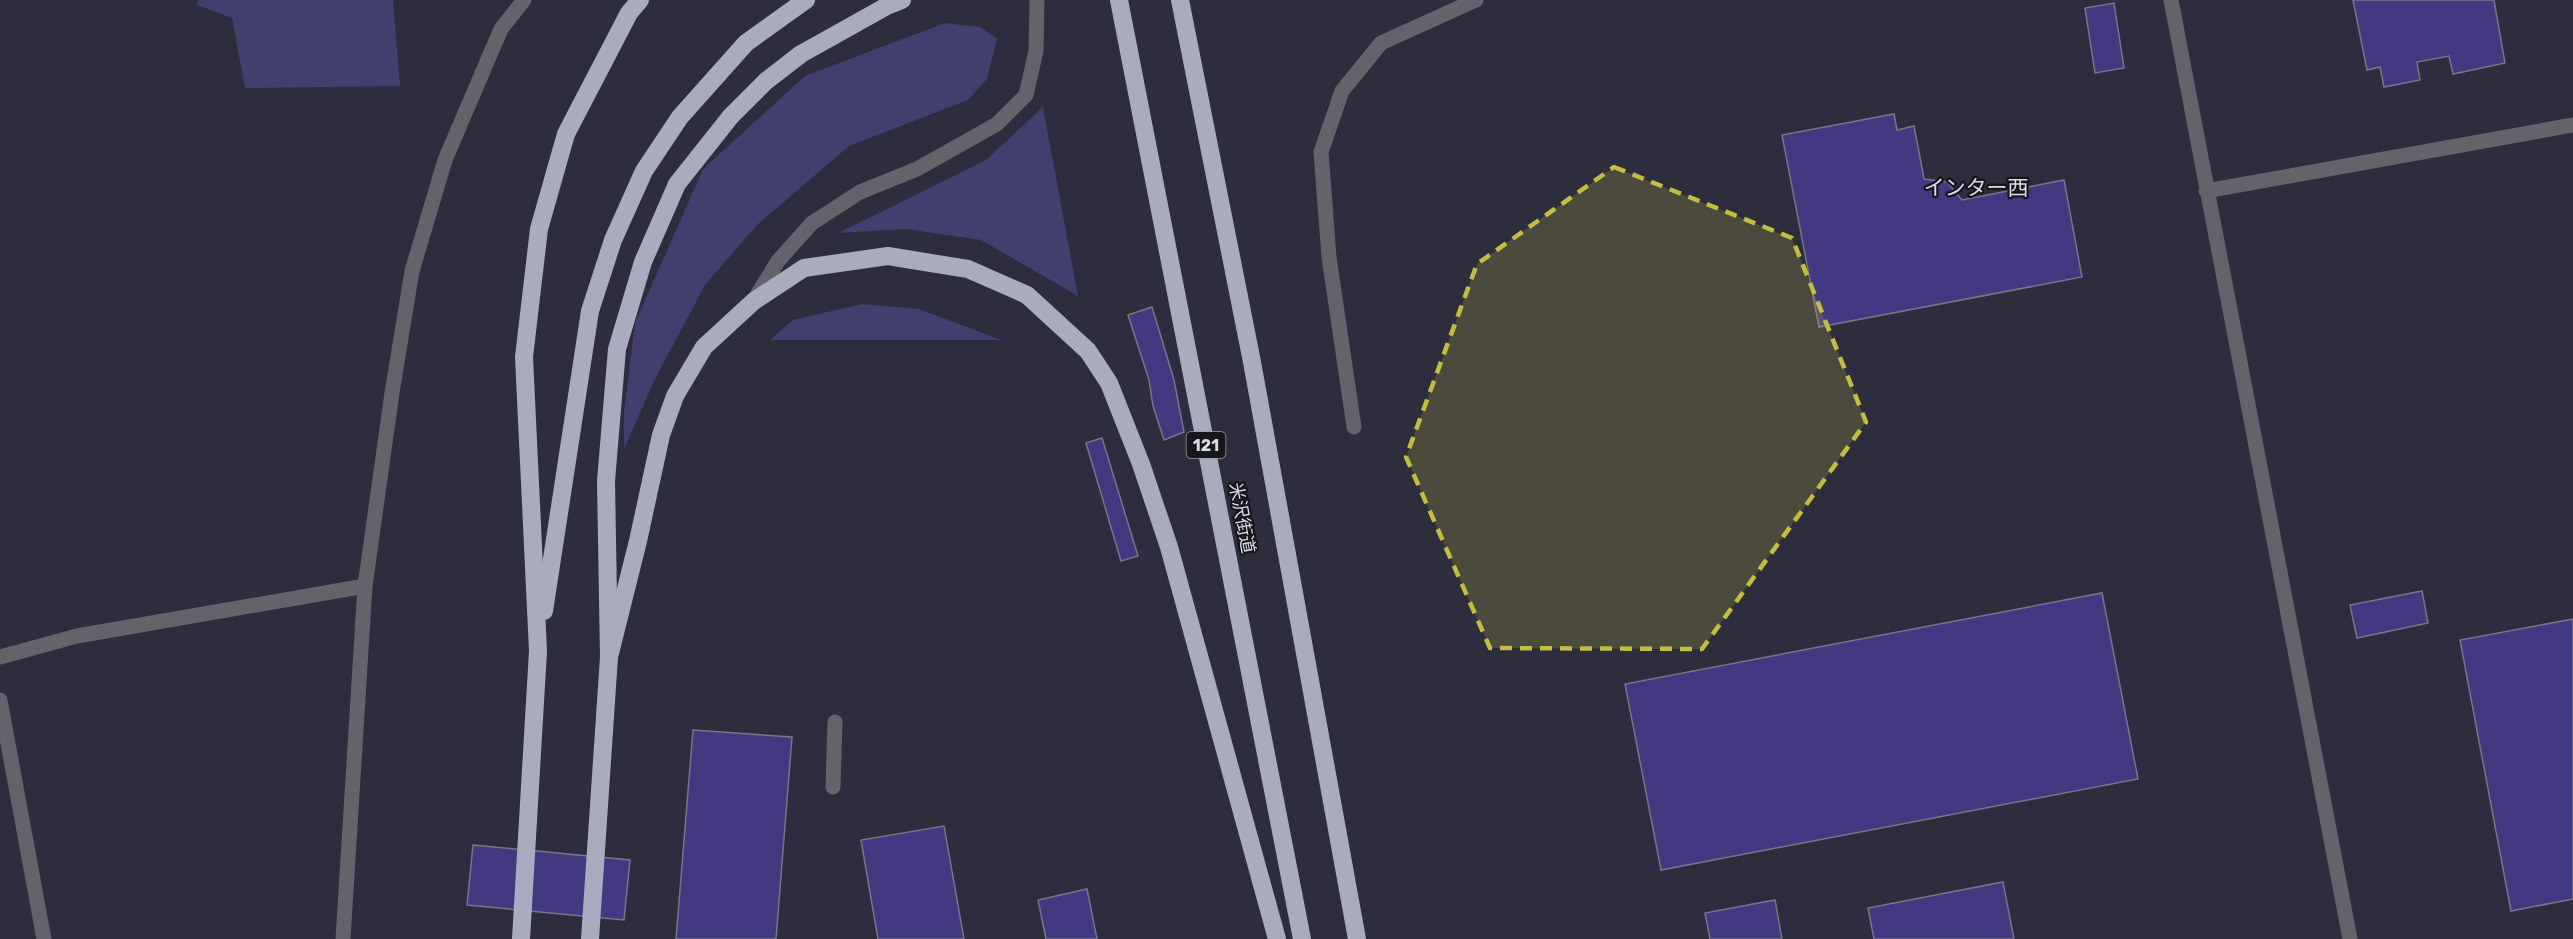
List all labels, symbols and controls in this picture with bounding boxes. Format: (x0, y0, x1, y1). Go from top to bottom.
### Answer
district label: インター西 (1924, 175, 2029, 200)
road number: 121 (1186, 432, 1226, 458)
street label: 米沢街道 (1224, 481, 1260, 555)

